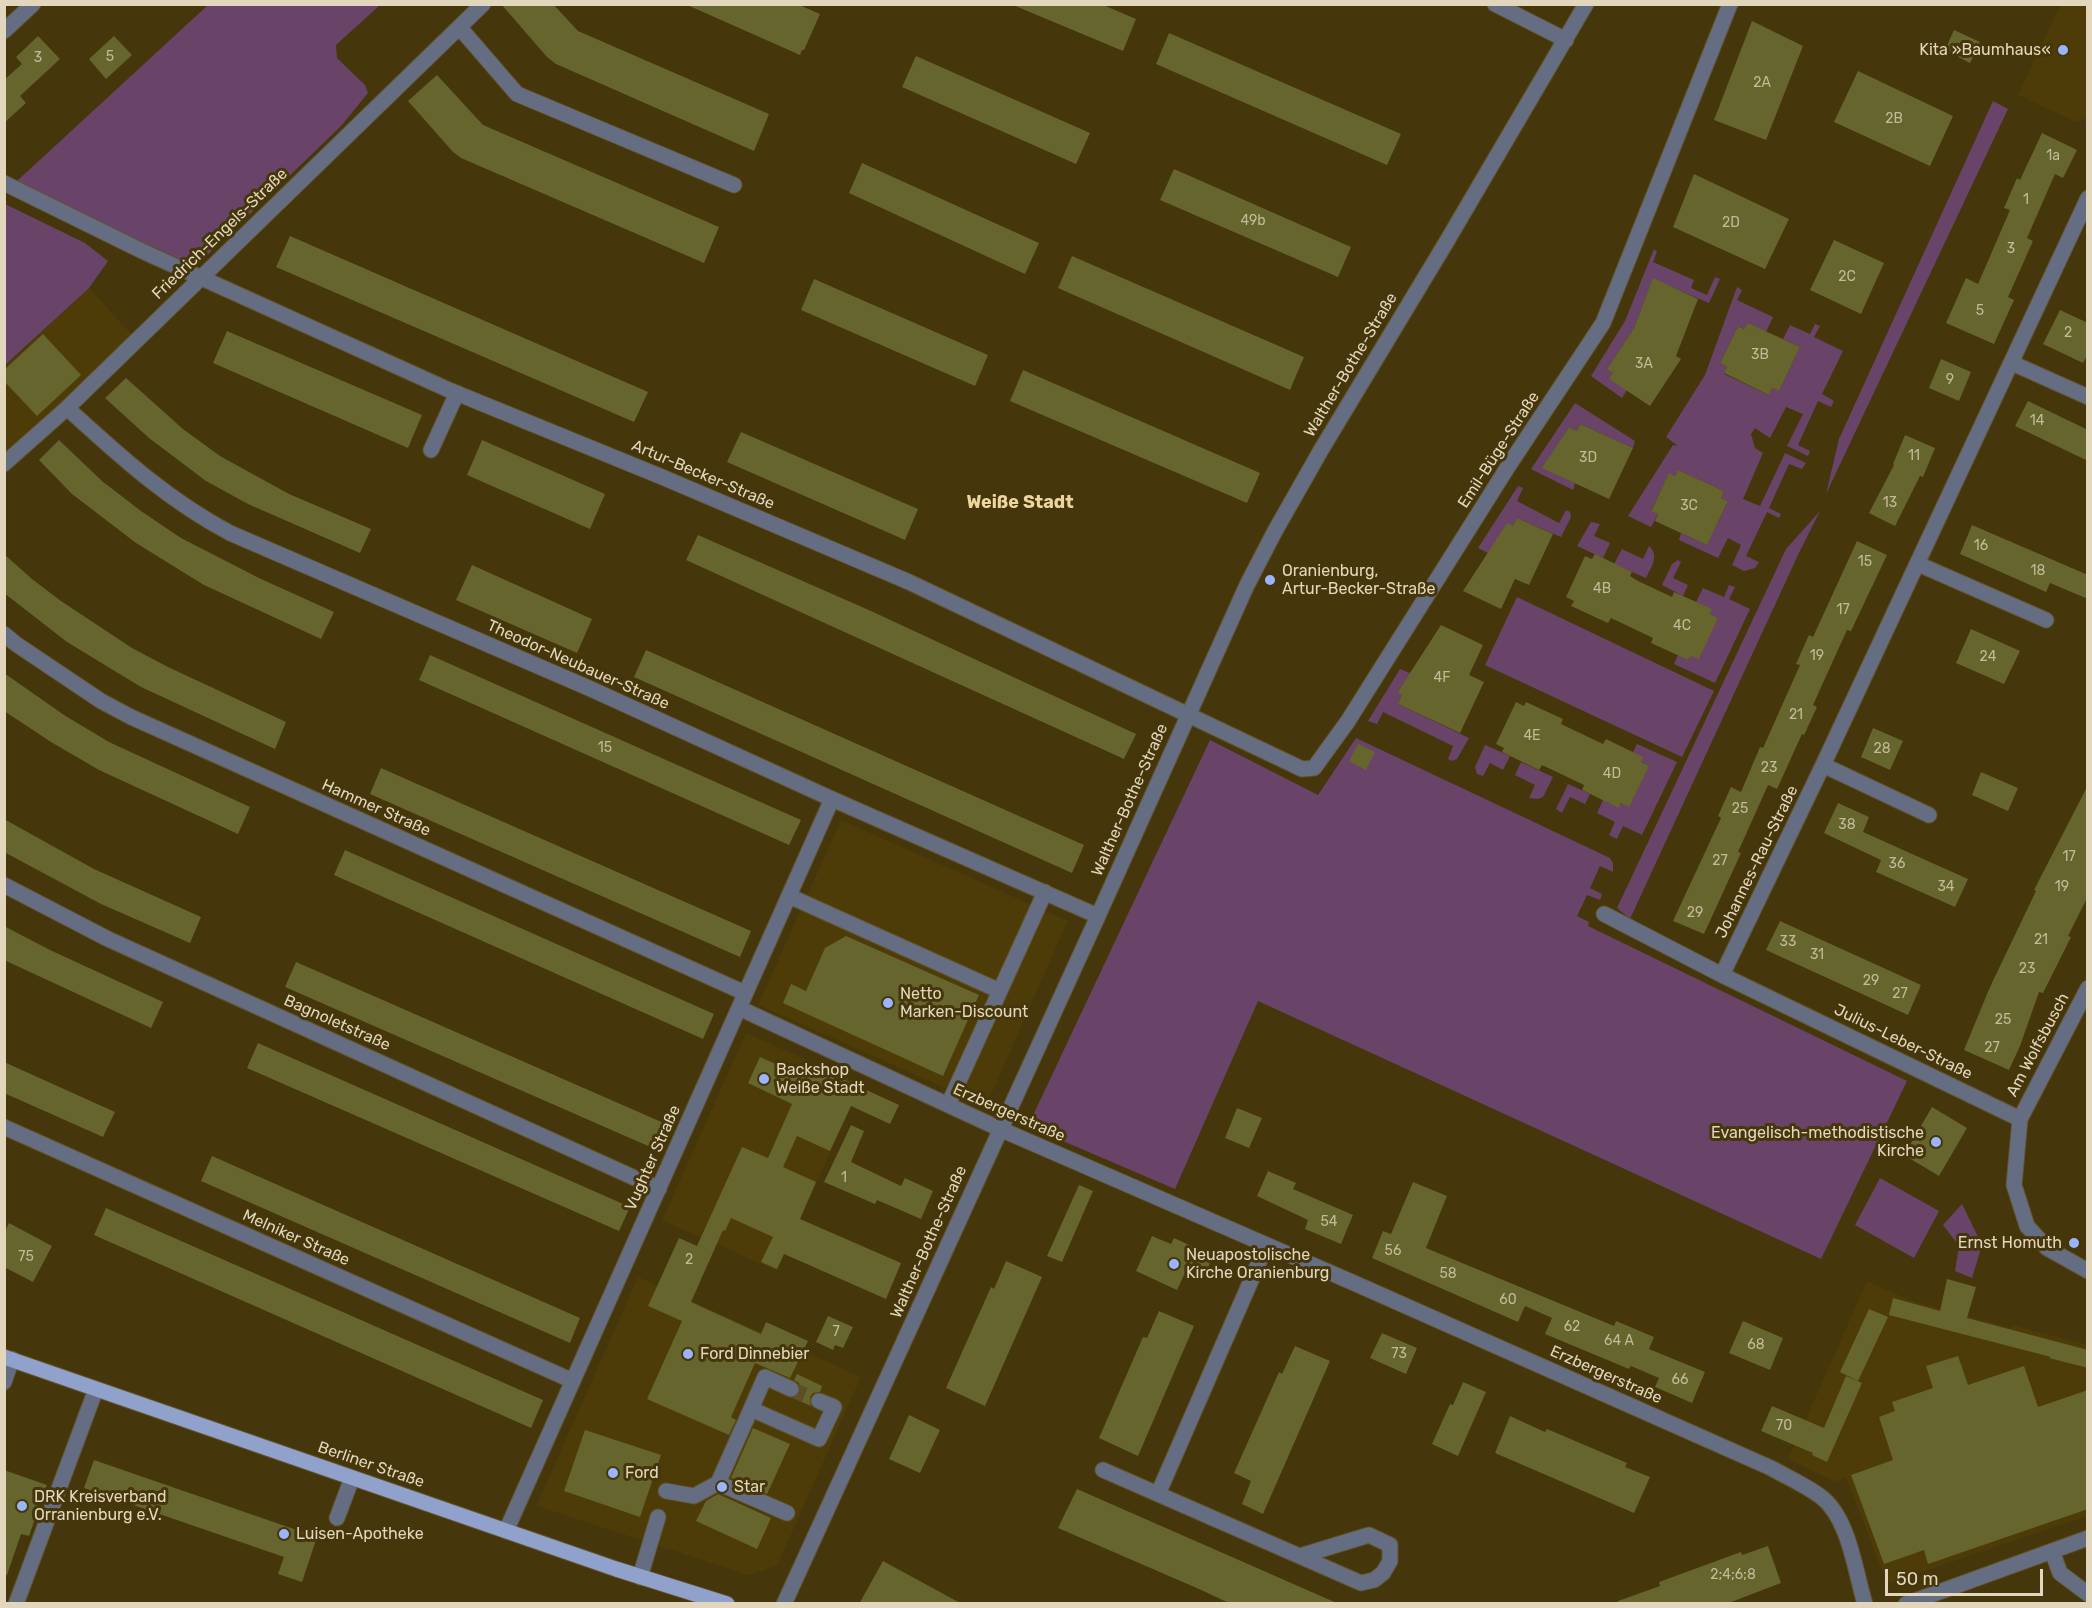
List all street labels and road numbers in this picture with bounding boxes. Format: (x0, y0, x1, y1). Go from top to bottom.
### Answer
street label: Friedrich-Engels-Straße (148, 164, 292, 304)
street label: Walther-Bothe-Straße (1300, 289, 1402, 441)
street label: Emil-Büge-Straße (1454, 388, 1544, 512)
street label: Artur-Becker-Straße (629, 436, 777, 514)
street label: Theodor-Neubauer-Straße (484, 616, 672, 714)
street label: Walther-Bothe-Straße (1088, 721, 1172, 879)
street label: Hammer Straße (319, 775, 433, 841)
street label: Johannes-Rau-Straße (1712, 782, 1802, 942)
street label: Am Wolfsbusch (2003, 990, 2073, 1100)
street label: Bagnoletstraße (281, 991, 393, 1055)
street label: Julius-Leber-Straße (1831, 1000, 1975, 1084)
street label: Erzbergerstraße (950, 1080, 1068, 1146)
street label: Vughter Straße (621, 1102, 685, 1214)
street label: Walther-Bothe-Straße (887, 1163, 971, 1321)
street label: Melniker Straße (239, 1206, 353, 1270)
street label: Erzbergerstraße (1547, 1342, 1665, 1408)
street label: Berliner Straße (315, 1438, 427, 1492)

